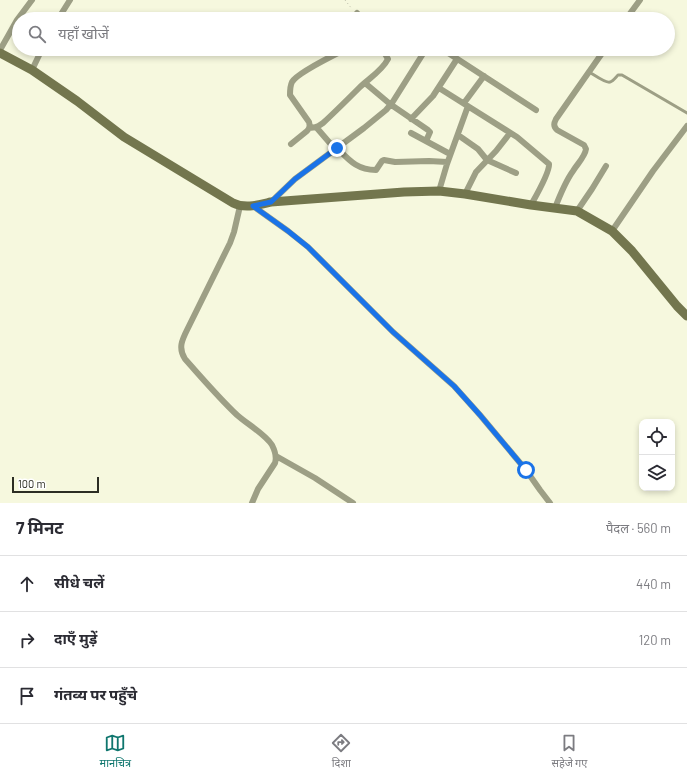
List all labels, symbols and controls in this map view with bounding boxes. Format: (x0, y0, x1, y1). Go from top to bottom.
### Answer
search box (12, 12, 675, 56)
icon: search (26, 23, 48, 45)
text: यहाँ खोजें (58, 24, 109, 42)
route end (328, 139, 346, 157)
map controls (639, 419, 675, 491)
button: locate (639, 419, 675, 455)
button: layers (639, 455, 675, 491)
route start (517, 461, 535, 479)
scale bar (12, 475, 99, 494)
text: 100 m (18, 477, 46, 490)
text: 7 मिनट (16, 517, 64, 537)
text: पैदल · 560 m (606, 520, 671, 536)
icon: ahead (16, 573, 38, 595)
text: सीधे चलें (54, 573, 104, 591)
text: 440 m (636, 576, 671, 592)
icon: right (16, 629, 38, 651)
text: दाएँ मुड़ें (54, 629, 97, 647)
text: 120 m (639, 632, 671, 648)
icon: arrive (16, 685, 38, 707)
text: गंतव्य पर पहुँचे (54, 685, 137, 703)
tab: मानचित्र (100, 732, 131, 771)
tab: दिशा (330, 732, 352, 771)
tab: सहेजे गए (551, 732, 587, 771)

